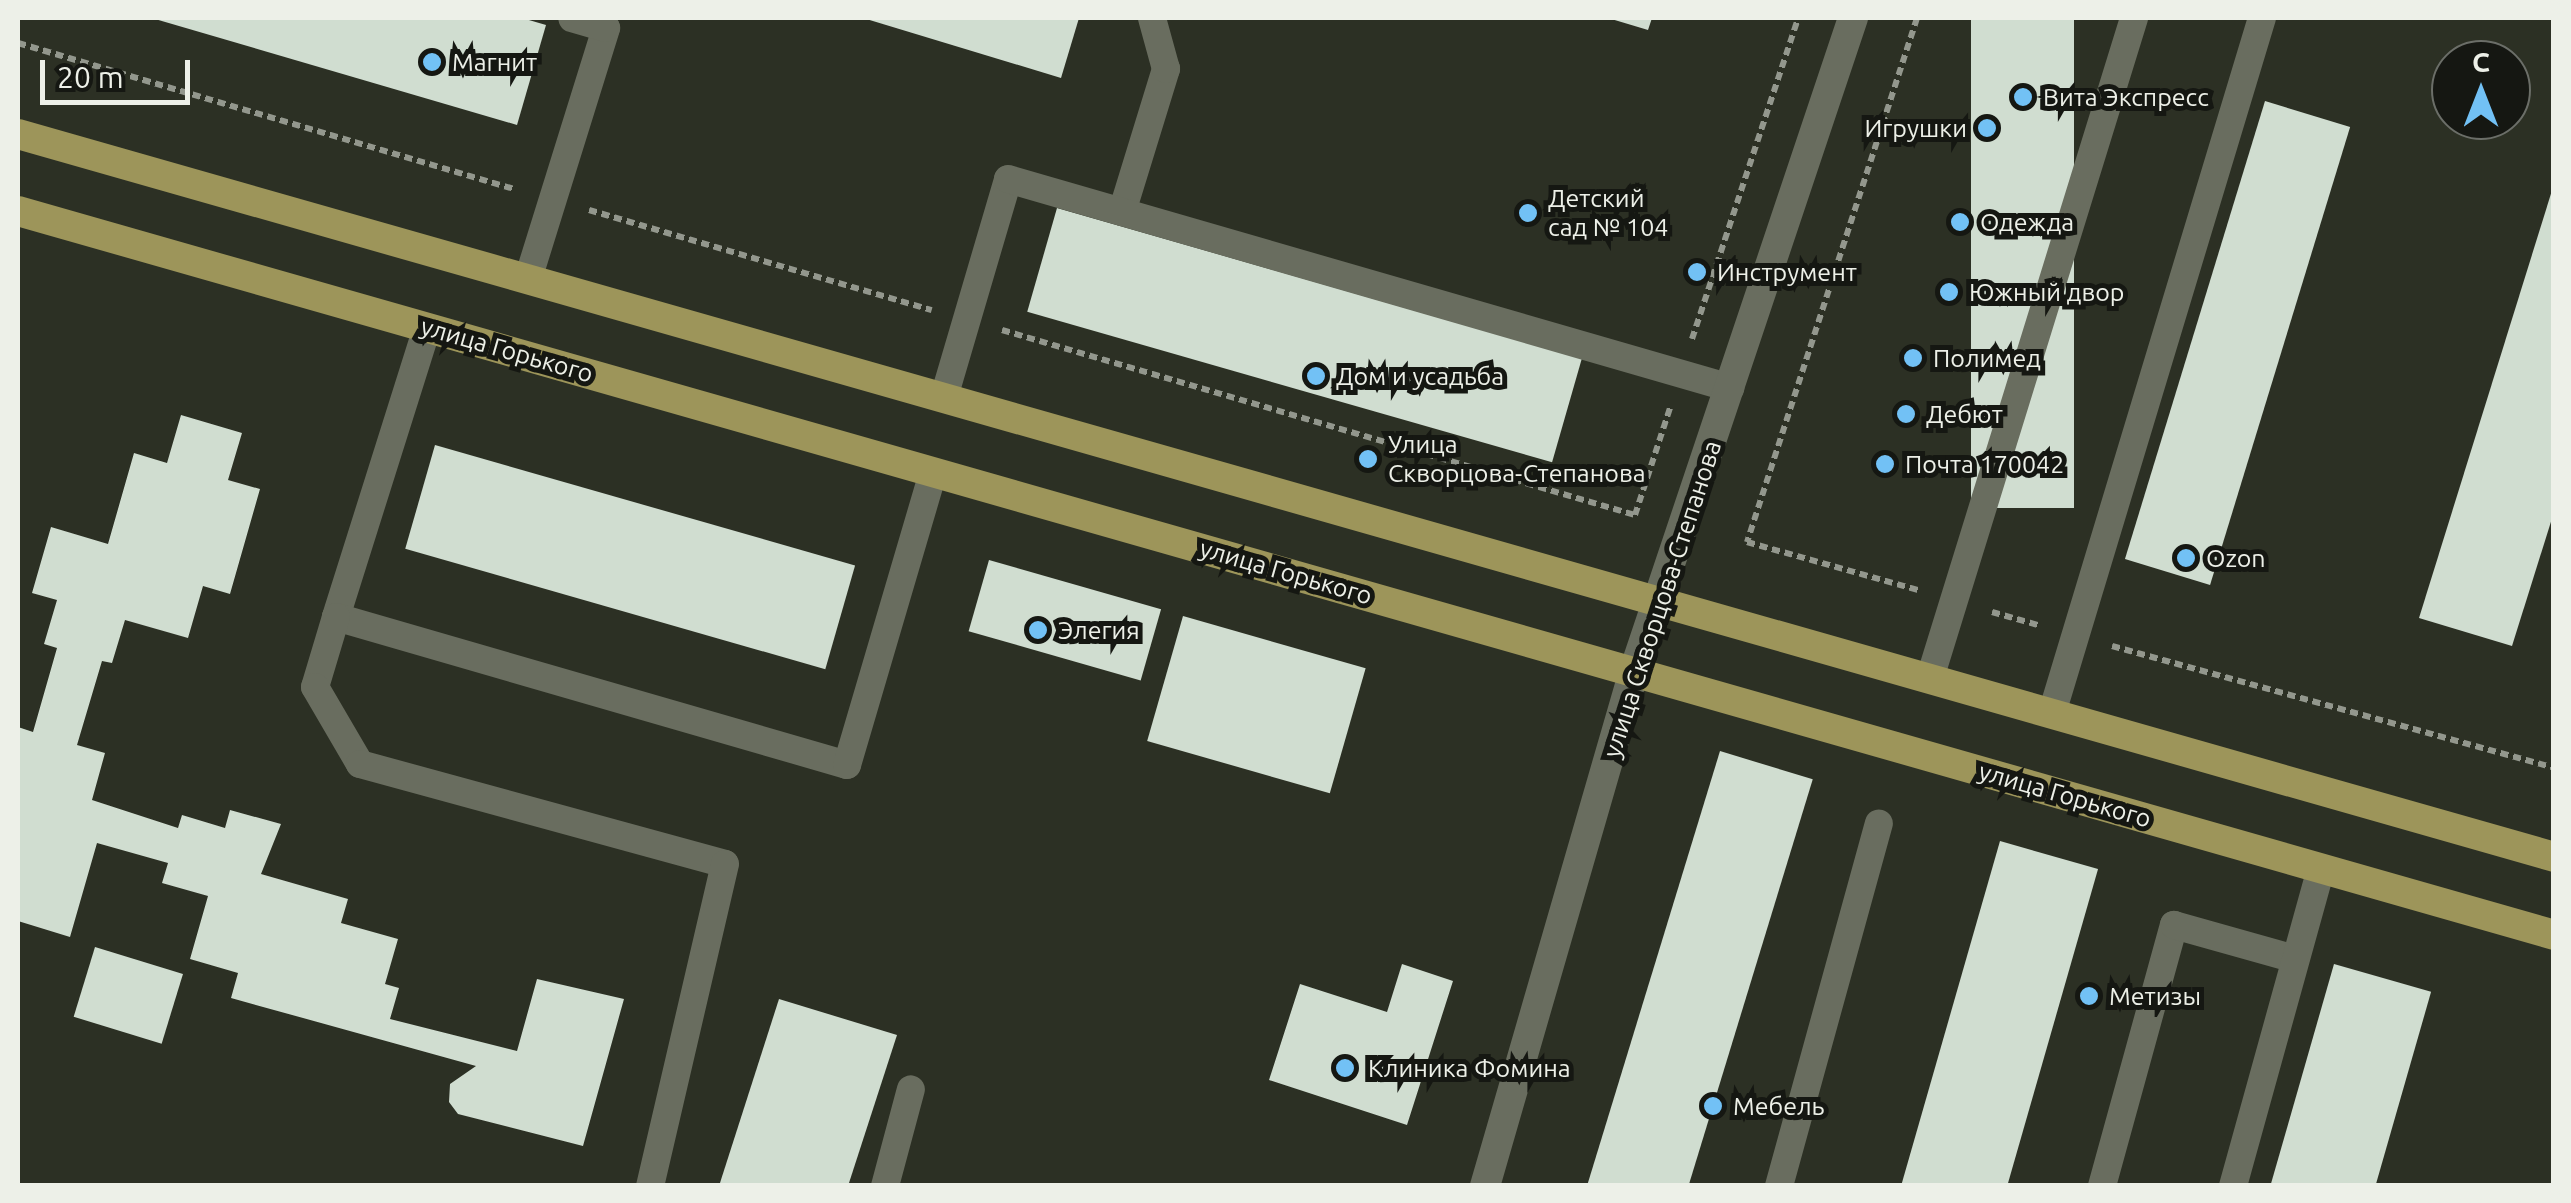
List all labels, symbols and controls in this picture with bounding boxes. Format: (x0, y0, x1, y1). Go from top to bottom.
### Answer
scale bar (45, 40, 195, 102)
north arrow (2431, 40, 2531, 140)
text: С (2472, 46, 2490, 77)
place label: Магнит (452, 47, 537, 77)
marker: Магнит (421, 51, 443, 73)
text: 20 m (57, 60, 124, 94)
place label: Вита Экспресс (2043, 82, 2209, 112)
marker: Вита Экспресс (2012, 86, 2034, 108)
place label: Игрушки (1864, 113, 1967, 143)
marker: Игрушки (1976, 117, 1998, 139)
place label: Детский сад № 104 (1548, 184, 1668, 243)
marker: Детский сад № 104 (1517, 202, 1539, 224)
place label: Одежда (1980, 207, 2074, 237)
marker: Одежда (1949, 211, 1971, 233)
place label: Инструмент (1717, 257, 1857, 287)
marker: Инструмент (1686, 261, 1708, 283)
place label: Южный двор (1969, 277, 2124, 307)
marker: Южный двор (1938, 281, 1960, 303)
street label: улица Горького (417, 311, 597, 389)
place label: Полимед (1933, 343, 2041, 373)
marker: Полимед (1902, 347, 1924, 369)
place label: Дом и усадьба (1336, 361, 1504, 391)
marker: Дом и усадьба (1305, 365, 1327, 387)
place label: Дебют (1926, 399, 2003, 429)
marker: Дебют (1895, 403, 1917, 425)
place label: Улица Скворцова-Степанова (1388, 430, 1646, 489)
street label: улица Скворцова-Степанова (1596, 437, 1728, 761)
marker: Улица Скворцова-Степанова (1357, 448, 1379, 470)
place label: Почта 170042 (1905, 449, 2064, 479)
marker: Почта 170042 (1874, 453, 1896, 475)
street label: улица Горького (1196, 533, 1376, 611)
place label: Ozon (2206, 543, 2266, 573)
marker: Ozon (2175, 547, 2197, 569)
place label: Элегия (1058, 615, 1140, 645)
marker: Элегия (1027, 619, 1049, 641)
street label: улица Горького (1975, 756, 2155, 834)
place label: Метизы (2109, 981, 2201, 1011)
marker: Метизы (2078, 985, 2100, 1007)
place label: Клиника Фомина (1368, 1053, 1571, 1083)
marker: Клиника Фомина (1332, 1055, 1358, 1081)
place label: Мебель (1733, 1091, 1825, 1121)
marker: Мебель (1702, 1095, 1724, 1117)

